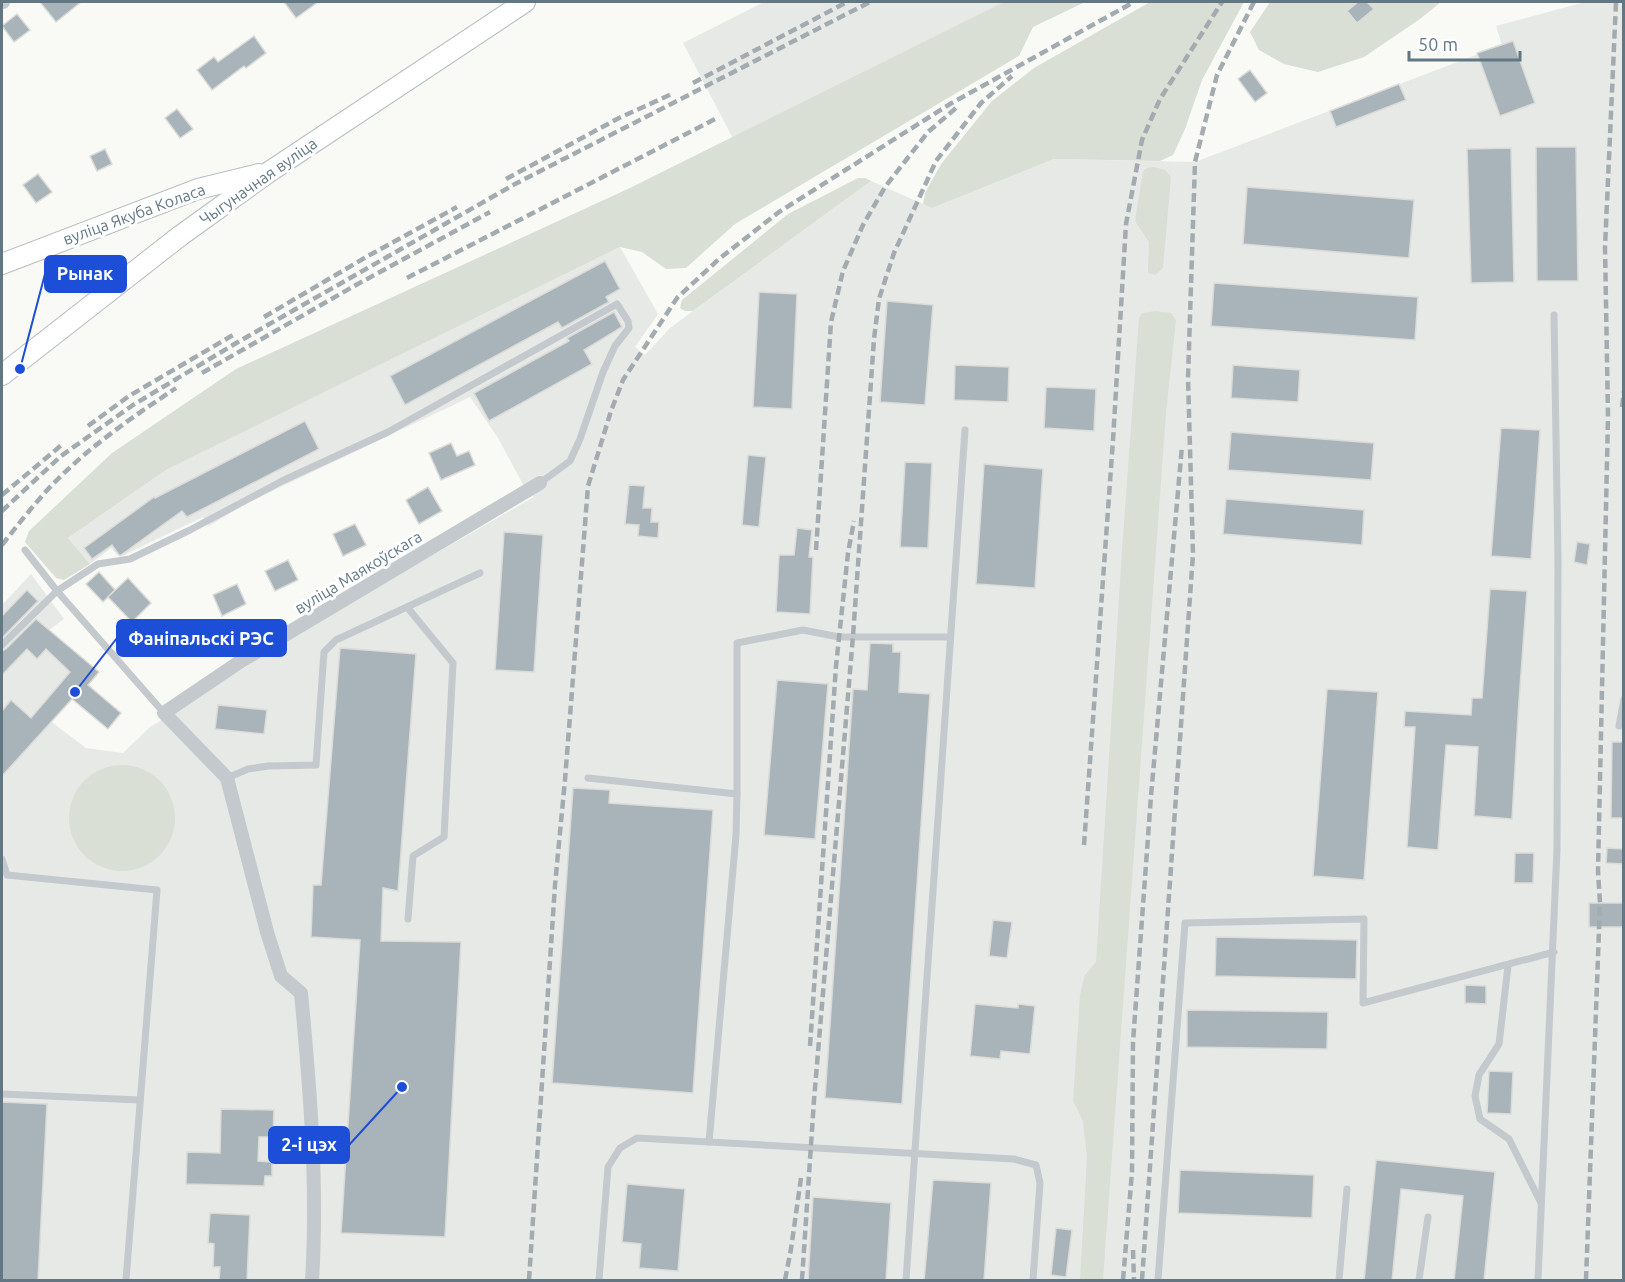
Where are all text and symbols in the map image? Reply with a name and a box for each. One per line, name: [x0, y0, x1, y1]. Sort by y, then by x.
scale bar: [1409, 24, 1520, 62]
text: 50 m: [1418, 34, 1458, 54]
street label: Чыгуначная вуліца: [196, 134, 320, 228]
street label: вуліца Якуба Коласа: [60, 180, 208, 248]
callout: Рынак: [45, 256, 126, 292]
text: Рынак: [57, 263, 114, 283]
street label: вуліца Маякоўскага: [291, 527, 425, 617]
callout: Фаніпальскі РЭС: [117, 620, 286, 656]
text: Фаніпальскі РЭС: [128, 628, 274, 648]
callout: 2-і цэх: [269, 1127, 349, 1163]
text: 2-і цэх: [281, 1134, 337, 1154]

